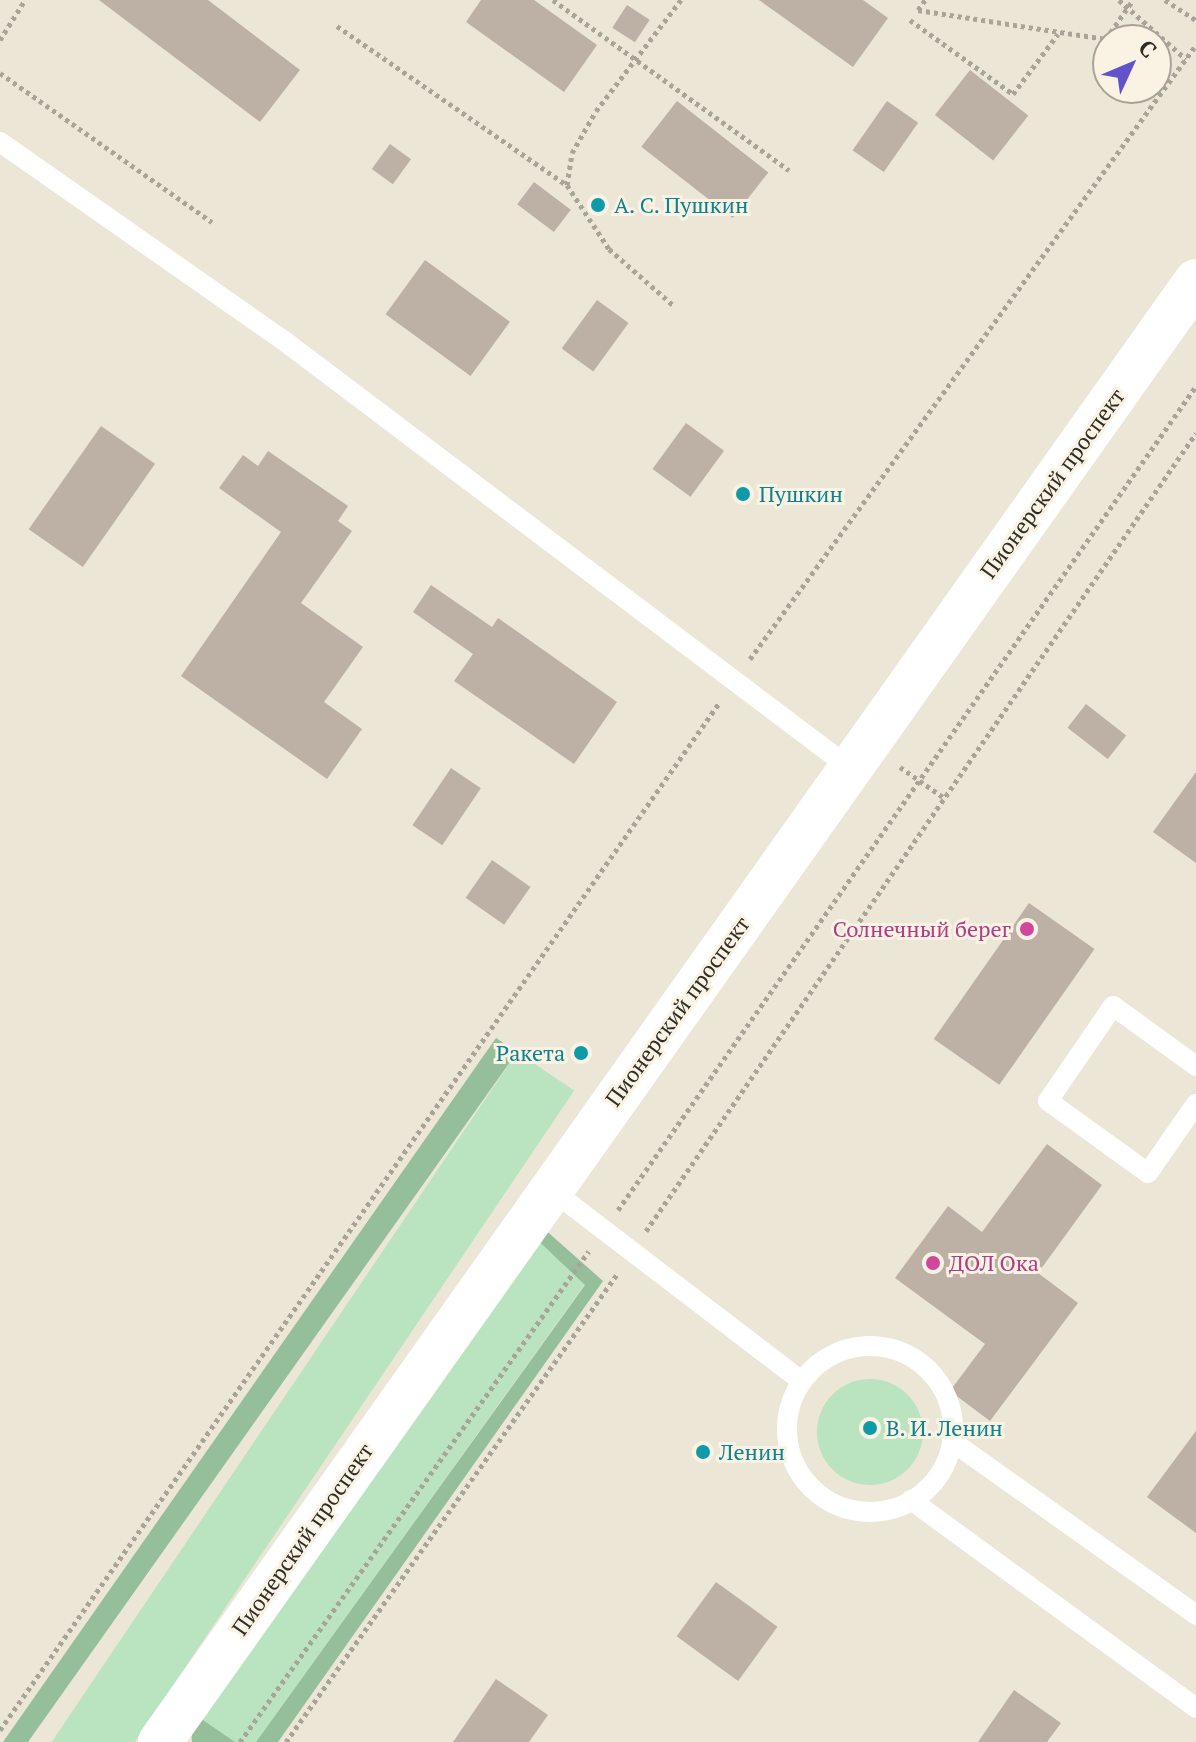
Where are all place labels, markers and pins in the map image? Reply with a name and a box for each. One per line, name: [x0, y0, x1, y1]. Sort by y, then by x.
place label: А. С. Пушкин: [614, 192, 750, 218]
marker: А. С. Пушкин: [589, 196, 607, 214]
place label: Пушкин: [759, 481, 843, 507]
marker: Пушкин: [734, 485, 752, 503]
place label: Солнечный берег: [833, 916, 1011, 942]
marker: Солнечный берег: [1018, 920, 1036, 938]
place label: Ракета: [496, 1040, 565, 1066]
marker: Ракета: [572, 1044, 590, 1062]
place label: ДОЛ Ока: [949, 1250, 1039, 1276]
marker: ДОЛ Ока: [924, 1254, 942, 1272]
place label: В. И. Ленин: [886, 1415, 1005, 1441]
marker: В. И. Ленин: [861, 1419, 879, 1437]
place label: Ленин: [719, 1439, 785, 1465]
marker: Ленин: [694, 1443, 712, 1461]

